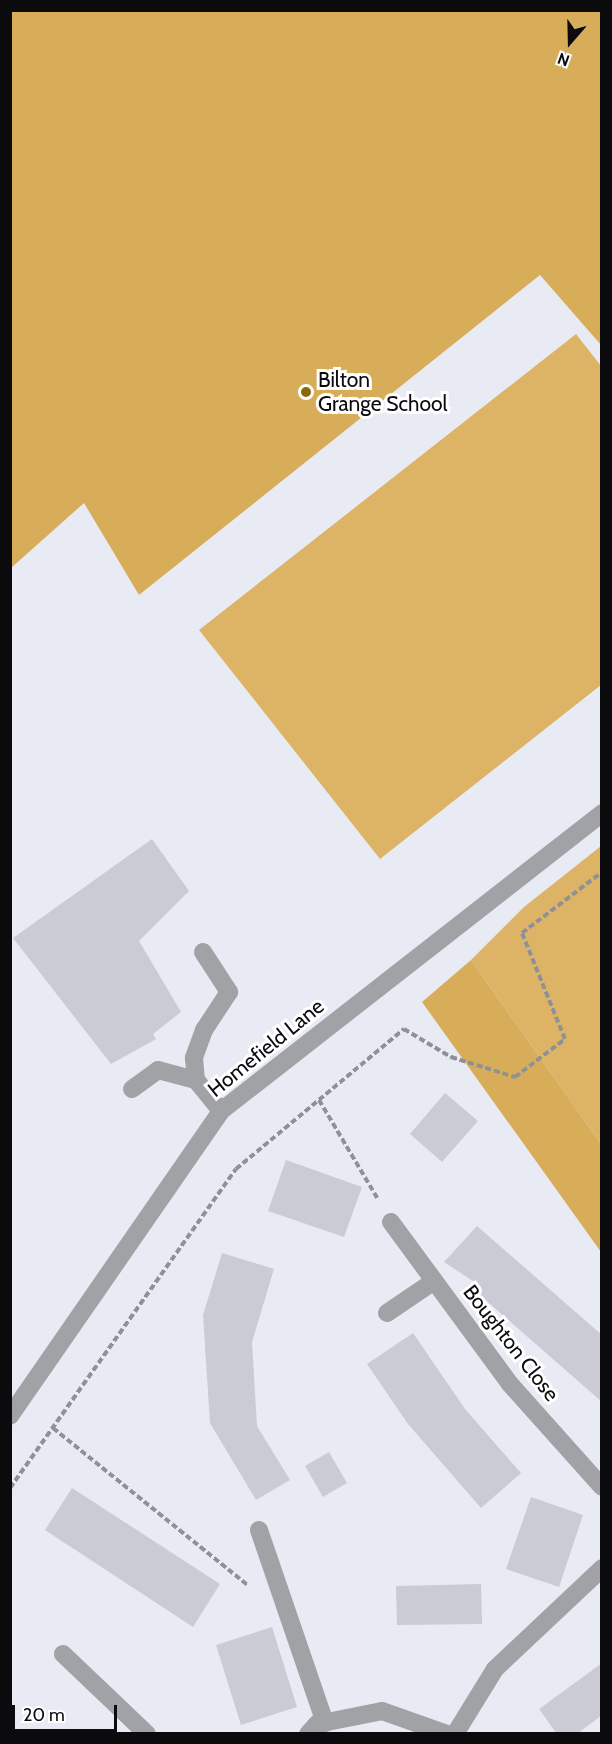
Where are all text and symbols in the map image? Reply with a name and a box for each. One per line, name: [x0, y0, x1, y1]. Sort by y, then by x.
north arrow: [540, 12, 600, 72]
text: N: [555, 49, 572, 70]
place label: Bilton Grange School: [318, 367, 447, 417]
marker: Bilton Grange School: [299, 385, 313, 399]
street label: Homefield Lane: [203, 994, 329, 1102]
street label: Boughton Close: [458, 1280, 564, 1406]
scale bar: [15, 1693, 120, 1731]
text: 20 m: [23, 1704, 65, 1726]

